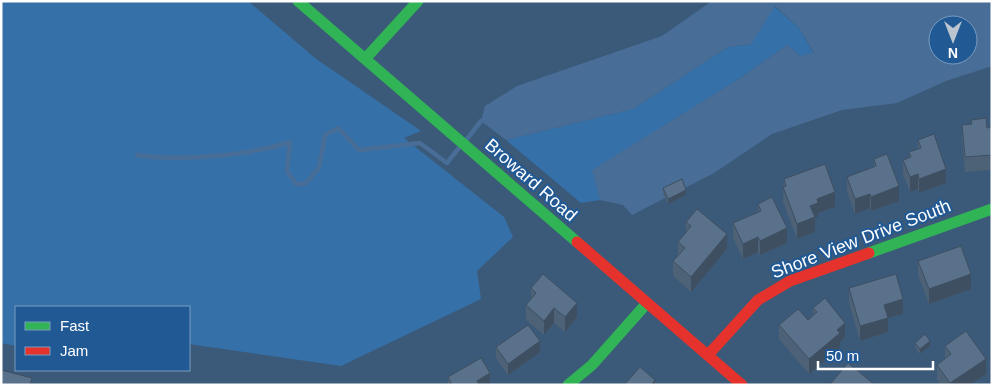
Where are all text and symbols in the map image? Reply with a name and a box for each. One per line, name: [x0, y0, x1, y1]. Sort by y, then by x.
north arrow: [928, 15, 978, 65]
text: N: [948, 45, 958, 61]
street label: Broward Road: [481, 135, 581, 225]
street label: Shore View Drive South: [768, 195, 954, 283]
legend: [15, 306, 190, 371]
text: Fast: [60, 317, 90, 334]
scale bar: [818, 338, 933, 370]
text: Jam: [60, 342, 88, 359]
text: 50 m: [826, 347, 859, 364]

